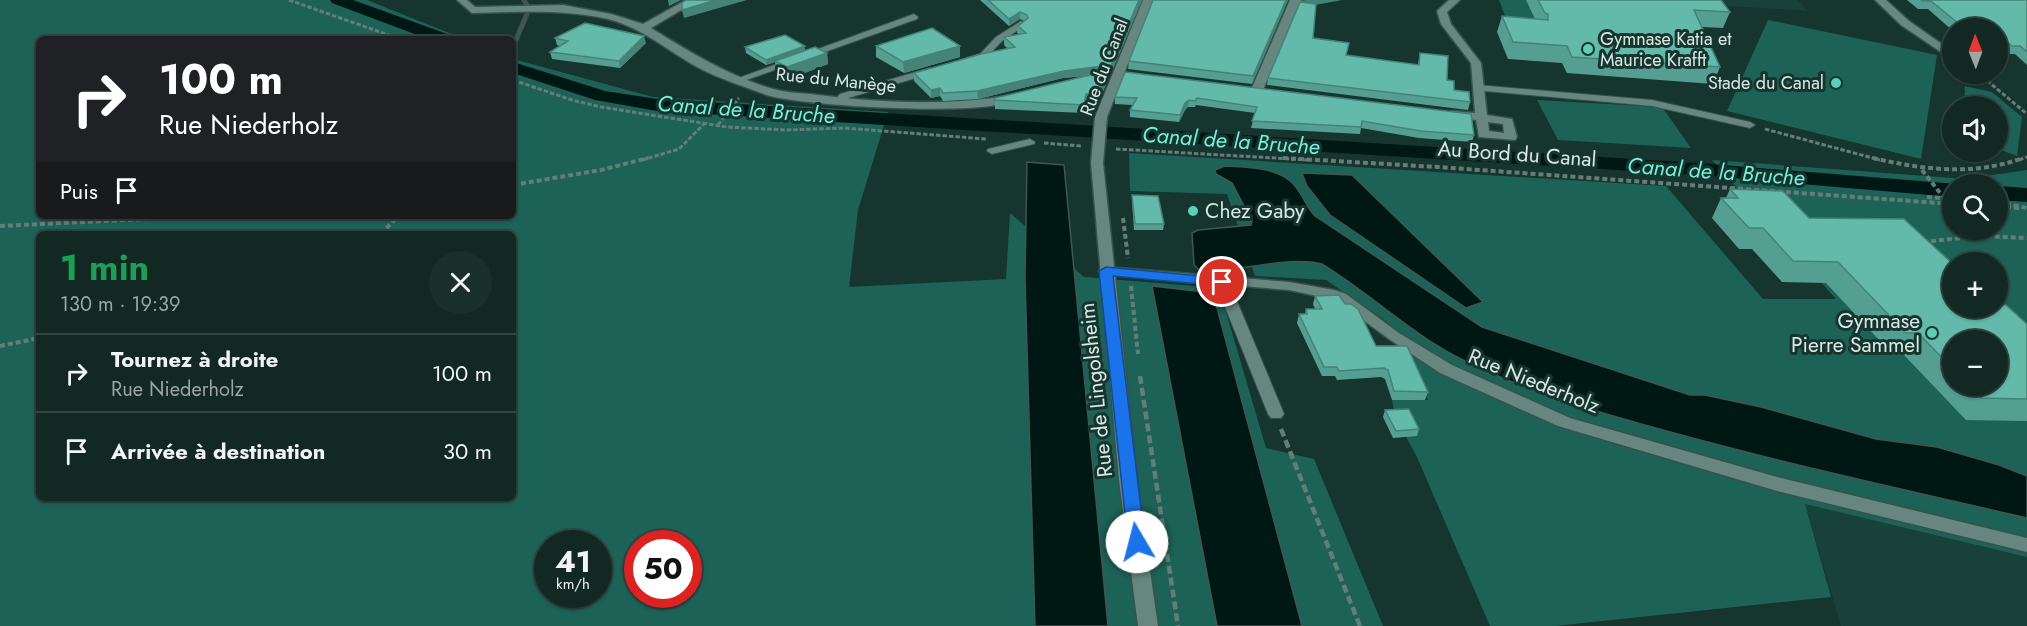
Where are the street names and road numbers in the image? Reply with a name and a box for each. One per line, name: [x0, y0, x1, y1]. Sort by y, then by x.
street label: Rue du Canal: [1073, 14, 1135, 120]
street label: Rue du Manège: [775, 61, 897, 99]
street label: Au Bord du Canal: [1437, 133, 1597, 175]
street label: Rue de Lingolsheim: [1072, 301, 1120, 479]
street label: Rue Niederholz: [1464, 341, 1605, 421]

